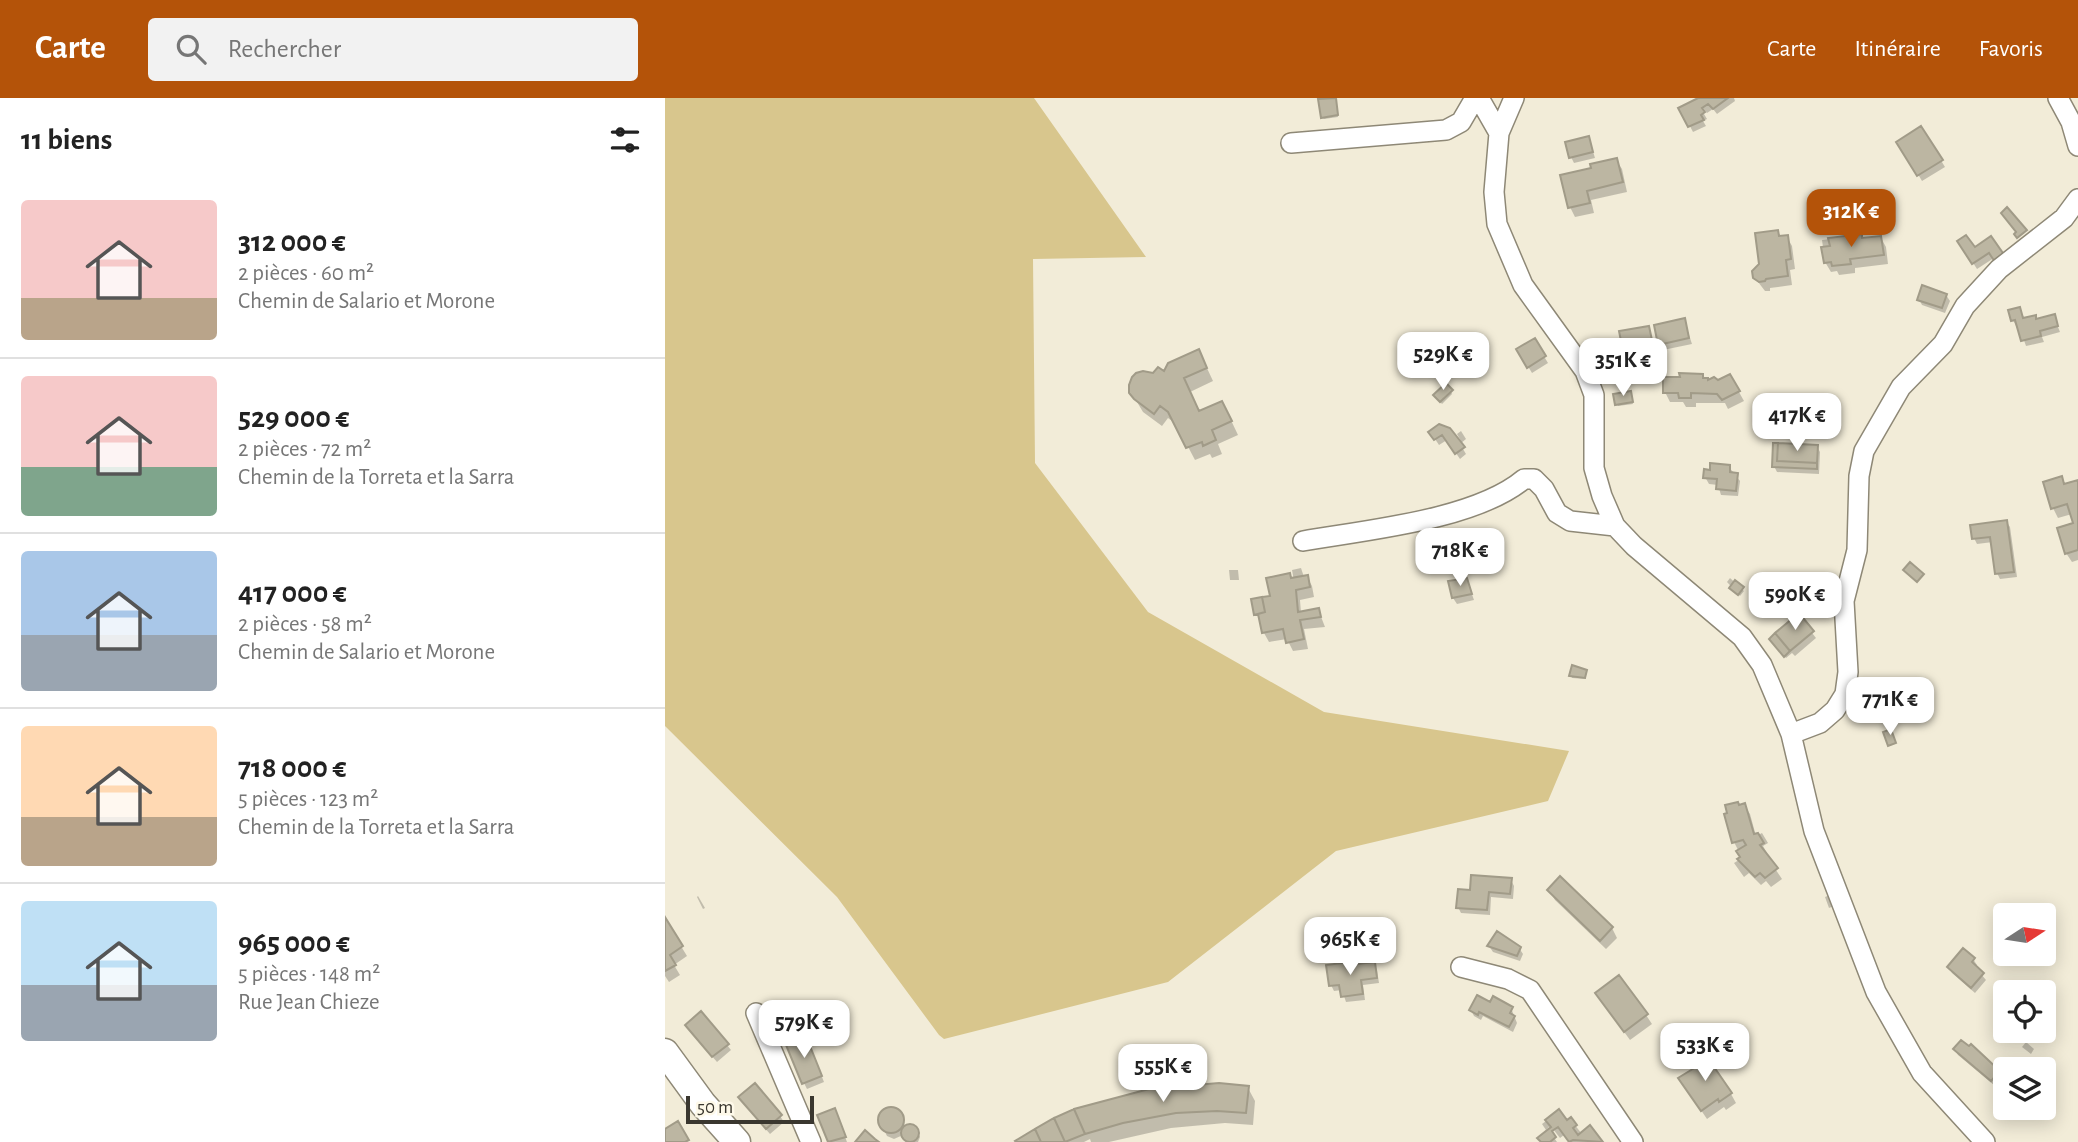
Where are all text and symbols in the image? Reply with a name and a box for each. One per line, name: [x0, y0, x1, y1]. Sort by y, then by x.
search box: [148, 18, 638, 81]
icon: search: [172, 30, 210, 68]
text: Carte: [35, 32, 106, 65]
text: Rechercher: [228, 36, 341, 62]
text: Carte: [1767, 37, 1816, 61]
text: Itinéraire: [1854, 37, 1941, 61]
text: Favoris: [1979, 37, 2043, 61]
icon: filters: [606, 121, 644, 159]
text: 11 biens: [21, 125, 112, 155]
pin: 312K €: [1794, 190, 1908, 249]
text: 312K €: [1823, 200, 1879, 223]
text: 312 000 €: [238, 227, 346, 257]
icon: home: [77, 228, 161, 312]
text: 2 pièces · 60 m²: [238, 262, 374, 285]
text: Chemin de Salario et Morone: [238, 290, 495, 313]
pin: 529K €: [1386, 332, 1500, 392]
pin: 351K €: [1566, 338, 1680, 398]
text: 529K €: [1413, 343, 1473, 366]
text: 351K €: [1595, 349, 1651, 372]
pin: 417K €: [1740, 394, 1854, 453]
text: 529 000 €: [238, 403, 350, 433]
icon: home: [77, 404, 161, 488]
text: 417K €: [1768, 404, 1826, 427]
text: 2 pièces · 72 m²: [238, 438, 371, 461]
text: Chemin de la Torreta et la Sarra: [238, 466, 514, 489]
pin: 718K €: [1403, 528, 1517, 588]
text: 718K €: [1431, 539, 1489, 562]
pin: 590K €: [1738, 573, 1852, 632]
text: 417 000 €: [238, 578, 347, 608]
icon: home: [77, 579, 161, 663]
text: 590K €: [1765, 583, 1825, 606]
text: 2 pièces · 58 m²: [238, 613, 372, 636]
text: Chemin de Salario et Morone: [238, 641, 495, 664]
pin: 771K €: [1833, 678, 1947, 737]
text: 771K €: [1862, 688, 1918, 711]
text: 718 000 €: [238, 753, 347, 783]
icon: home: [77, 754, 161, 838]
text: 5 pièces · 123 m²: [238, 788, 378, 811]
text: Chemin de la Torreta et la Sarra: [238, 816, 514, 839]
north arrow: [1993, 903, 2056, 966]
map controls: [1993, 903, 2056, 1120]
pin: 965K €: [1293, 918, 1407, 977]
text: 965 000 €: [238, 928, 350, 958]
text: 965K €: [1320, 928, 1380, 951]
icon: home: [77, 929, 161, 1013]
text: 5 pièces · 148 m²: [238, 963, 380, 986]
button: locate: [1993, 980, 2056, 1043]
text: Rue Jean Chieze: [238, 991, 380, 1014]
pin: 579K €: [747, 1000, 861, 1060]
text: 579K €: [775, 1011, 833, 1034]
pin: 533K €: [1648, 1024, 1762, 1083]
text: 533K €: [1676, 1034, 1734, 1057]
pin: 555K €: [1106, 1044, 1220, 1104]
text: 555K €: [1134, 1055, 1192, 1078]
button: layers: [1993, 1057, 2056, 1120]
scale bar: [686, 1093, 814, 1125]
text: 50 m: [697, 1098, 733, 1117]

